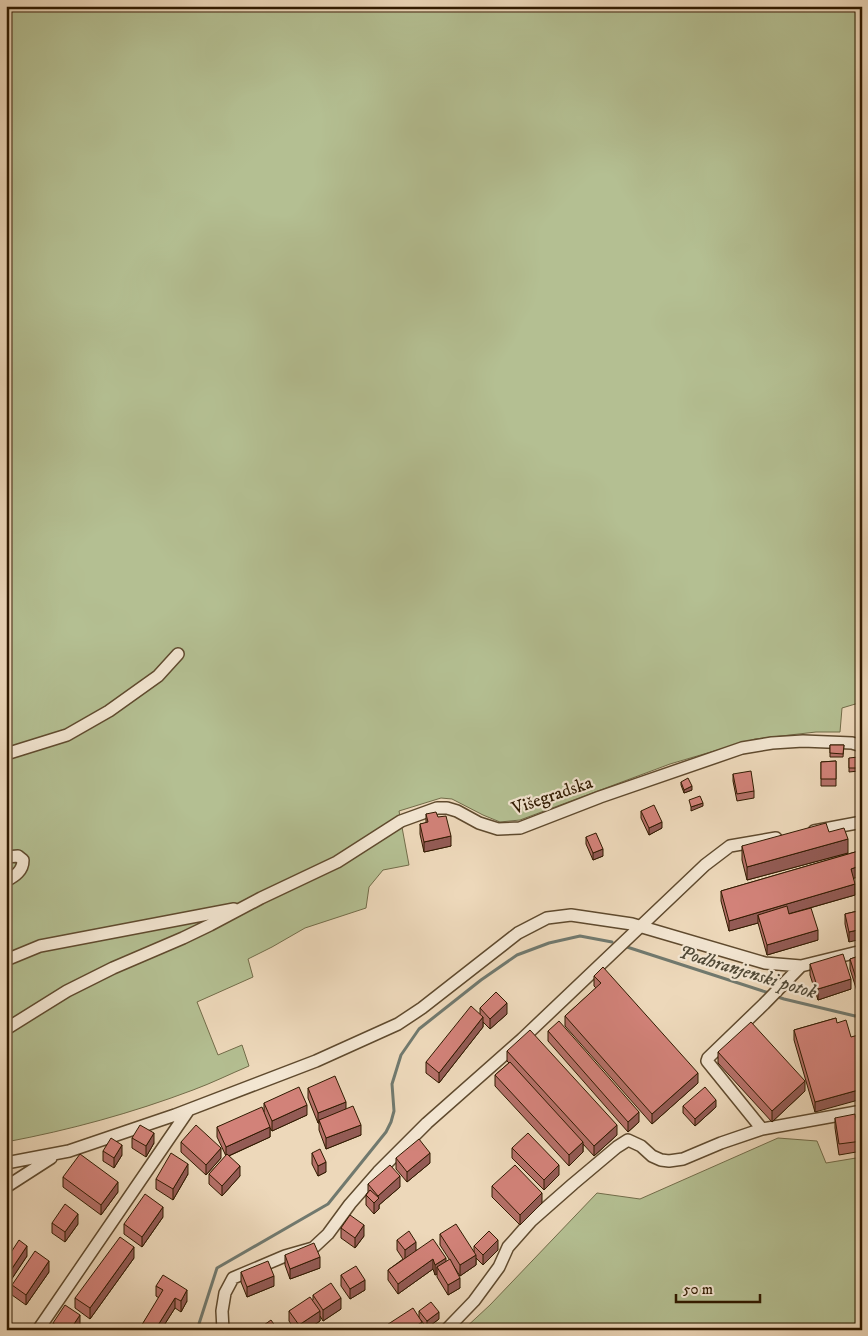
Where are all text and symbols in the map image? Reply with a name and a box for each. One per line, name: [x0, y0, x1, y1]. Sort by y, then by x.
street label: Višegradska: [508, 772, 596, 820]
water label: Podhranjenski potok: [676, 941, 819, 1005]
scale bar: [676, 1271, 759, 1303]
text: 50 m: [683, 1280, 713, 1299]

